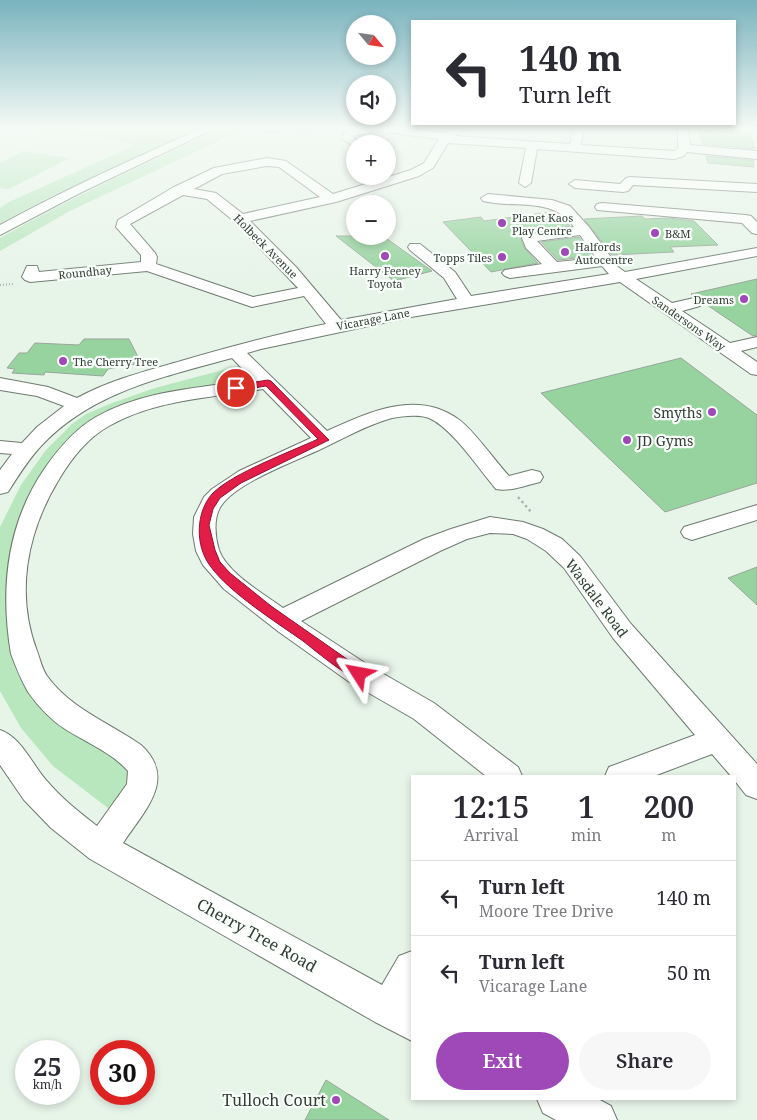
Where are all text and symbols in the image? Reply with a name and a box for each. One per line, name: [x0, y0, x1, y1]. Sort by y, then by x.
north arrow: [346, 15, 396, 65]
map controls: [346, 15, 396, 245]
text: 140 m: [519, 34, 622, 81]
icon: left: [436, 40, 501, 105]
button: sound: [346, 75, 396, 125]
text: Turn left: [519, 79, 611, 109]
button: +: [346, 135, 396, 185]
button: −: [346, 195, 396, 245]
place label: Planet Kaos Play Centre: [512, 210, 573, 238]
street label: Holbeck Avenue: [231, 211, 301, 281]
marker: Planet Kaos Play Centre: [496, 217, 508, 229]
place label: B&M: [665, 226, 691, 241]
marker: B&M: [649, 227, 661, 239]
place label: Halfords Autocentre: [575, 239, 633, 267]
marker: Halfords Autocentre: [559, 246, 571, 258]
marker: Harry Feeney Toyota: [379, 250, 391, 262]
place label: Topps Tiles: [434, 250, 492, 265]
marker: Topps Tiles: [496, 251, 508, 263]
street label: Roundhay: [58, 262, 113, 282]
place label: Harry Feeney Toyota: [349, 263, 421, 291]
street label: Sandersons Way: [649, 292, 729, 354]
place label: Dreams: [693, 292, 734, 307]
marker: Dreams: [738, 293, 750, 305]
street label: Vicarage Lane: [335, 305, 411, 333]
place label: The Cherry Tree: [73, 354, 158, 369]
marker: The Cherry Tree: [57, 355, 69, 367]
pin: [215, 367, 257, 409]
icon: arrive: [222, 374, 250, 402]
place label: Smyths: [653, 403, 702, 422]
marker: Smyths: [706, 406, 718, 418]
place label: JD Gyms: [636, 431, 693, 450]
marker: JD Gyms: [621, 434, 633, 446]
street label: Wasdale Road: [561, 555, 633, 641]
position arrow: [332, 647, 384, 699]
text: 12:15: [453, 786, 529, 827]
text: 1: [578, 786, 595, 827]
text: 200: [643, 786, 694, 827]
text: Arrival: [464, 824, 518, 846]
text: min: [571, 824, 602, 846]
text: m: [661, 824, 676, 846]
text: Turn left: [479, 874, 565, 900]
icon: left: [436, 884, 464, 912]
text: 140 m: [656, 885, 711, 911]
street label: Cherry Tree Road: [193, 893, 321, 977]
text: Moore Tree Drive: [479, 900, 613, 922]
text: Turn left: [479, 949, 565, 975]
icon: left: [436, 959, 464, 987]
text: 50 m: [667, 960, 711, 986]
text: Vicarage Lane: [479, 975, 587, 997]
button: Exit: [436, 1032, 569, 1090]
button: Share: [579, 1032, 711, 1090]
speed limit sign: 30: [90, 1040, 155, 1105]
text: 25: [33, 1049, 62, 1083]
text: km/h: [33, 1076, 62, 1093]
place label: Tulloch Court: [222, 1089, 326, 1111]
marker: Tulloch Court: [330, 1094, 342, 1106]

